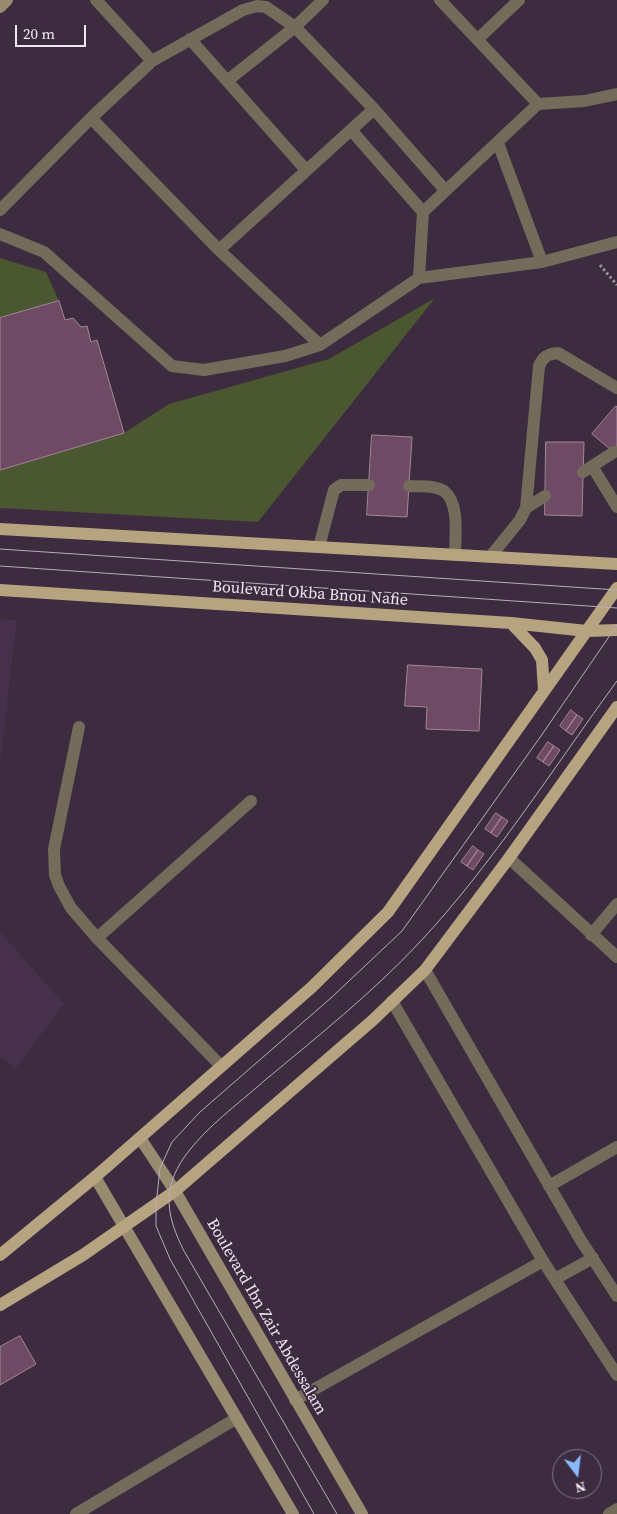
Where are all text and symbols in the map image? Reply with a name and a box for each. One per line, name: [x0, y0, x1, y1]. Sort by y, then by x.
scale bar: [18, 15, 89, 47]
text: 20 m: [23, 23, 55, 44]
street label: Boulevard Okba Bnou Nafie: [211, 578, 409, 610]
street label: Boulevard Ibn Zair Abdessalam: [202, 1216, 330, 1418]
north arrow: [552, 1449, 602, 1499]
text: N: [573, 1477, 588, 1499]

